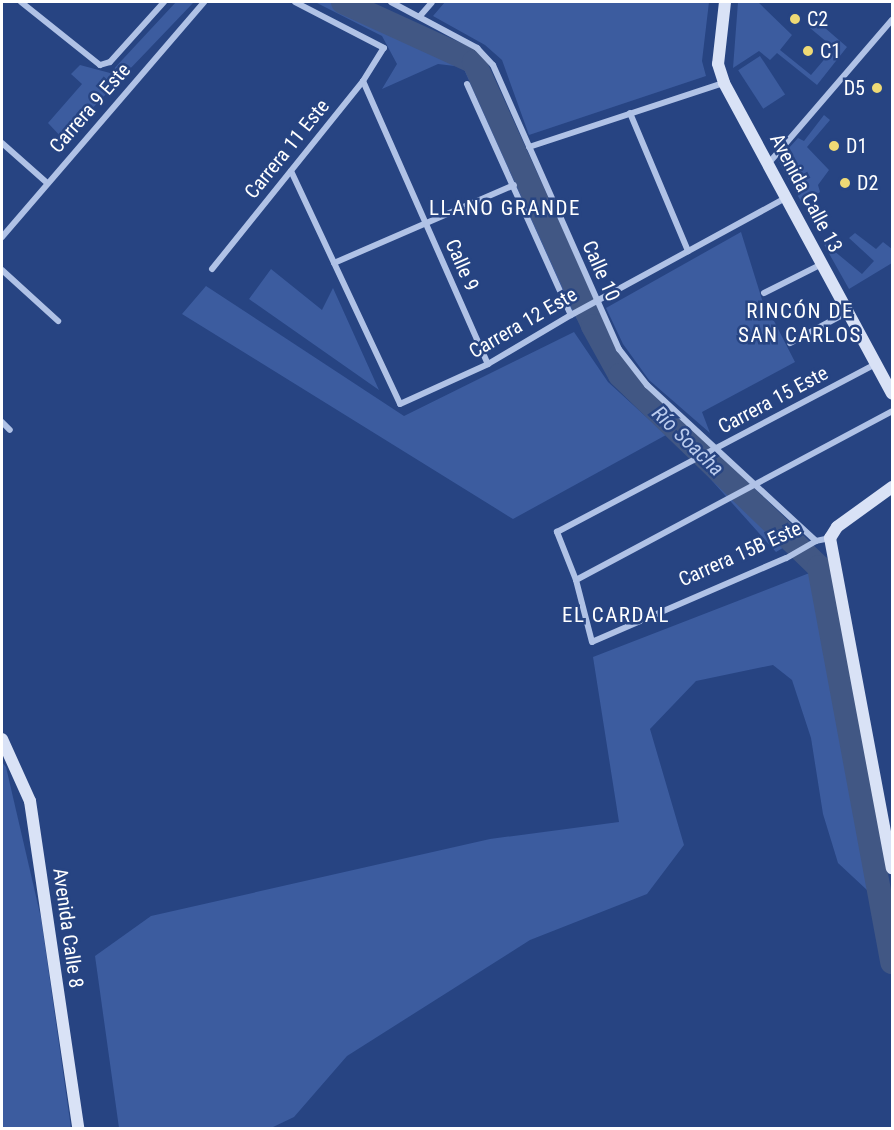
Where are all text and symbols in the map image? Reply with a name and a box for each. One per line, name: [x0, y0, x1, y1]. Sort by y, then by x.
place label: C2: [807, 7, 828, 31]
marker: C2: [788, 12, 802, 26]
place label: C1: [820, 39, 841, 63]
marker: C1: [801, 44, 815, 58]
street label: Carrera 9 Este: [45, 58, 135, 158]
place label: D5: [844, 76, 865, 100]
marker: D5: [870, 81, 884, 95]
street label: Carrera 11 Este: [240, 94, 334, 204]
street label: Avenida Calle 13: [765, 130, 847, 256]
place label: D1: [846, 134, 867, 158]
marker: D1: [827, 139, 841, 153]
place label: D2: [857, 171, 878, 195]
marker: D2: [838, 176, 852, 190]
district label: LLANO GRANDE: [429, 195, 581, 221]
street label: Calle 9: [440, 235, 484, 295]
street label: Calle 10: [577, 237, 625, 305]
street label: Carrera 12 Este: [465, 282, 581, 364]
district label: RINCÓN DE SAN CARLOS: [738, 298, 862, 348]
street label: Carrera 15 Este: [714, 361, 832, 439]
water label: Río Soacha: [647, 401, 729, 481]
street label: Carrera 15B Este: [675, 516, 805, 592]
district label: EL CARDAL: [562, 602, 670, 628]
street label: Avenida Calle 8: [48, 866, 88, 990]

